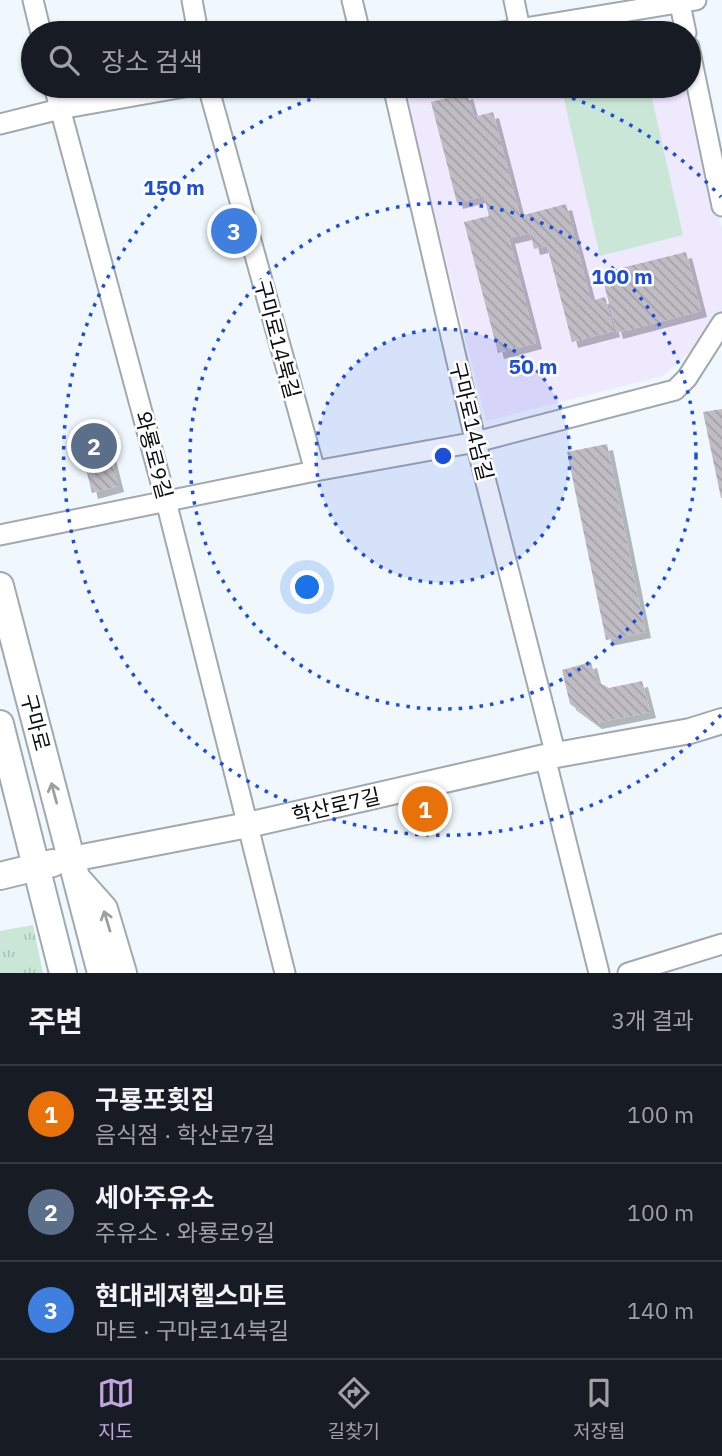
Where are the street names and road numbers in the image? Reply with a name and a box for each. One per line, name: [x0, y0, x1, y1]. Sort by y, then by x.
street label: 구마로14북길: [249, 277, 307, 401]
street label: 구마로14남길: [444, 359, 500, 483]
street label: 와룡로9길: [129, 408, 179, 502]
street label: 구마로: [15, 690, 57, 754]
street label: 학산로7길: [289, 781, 383, 829]

